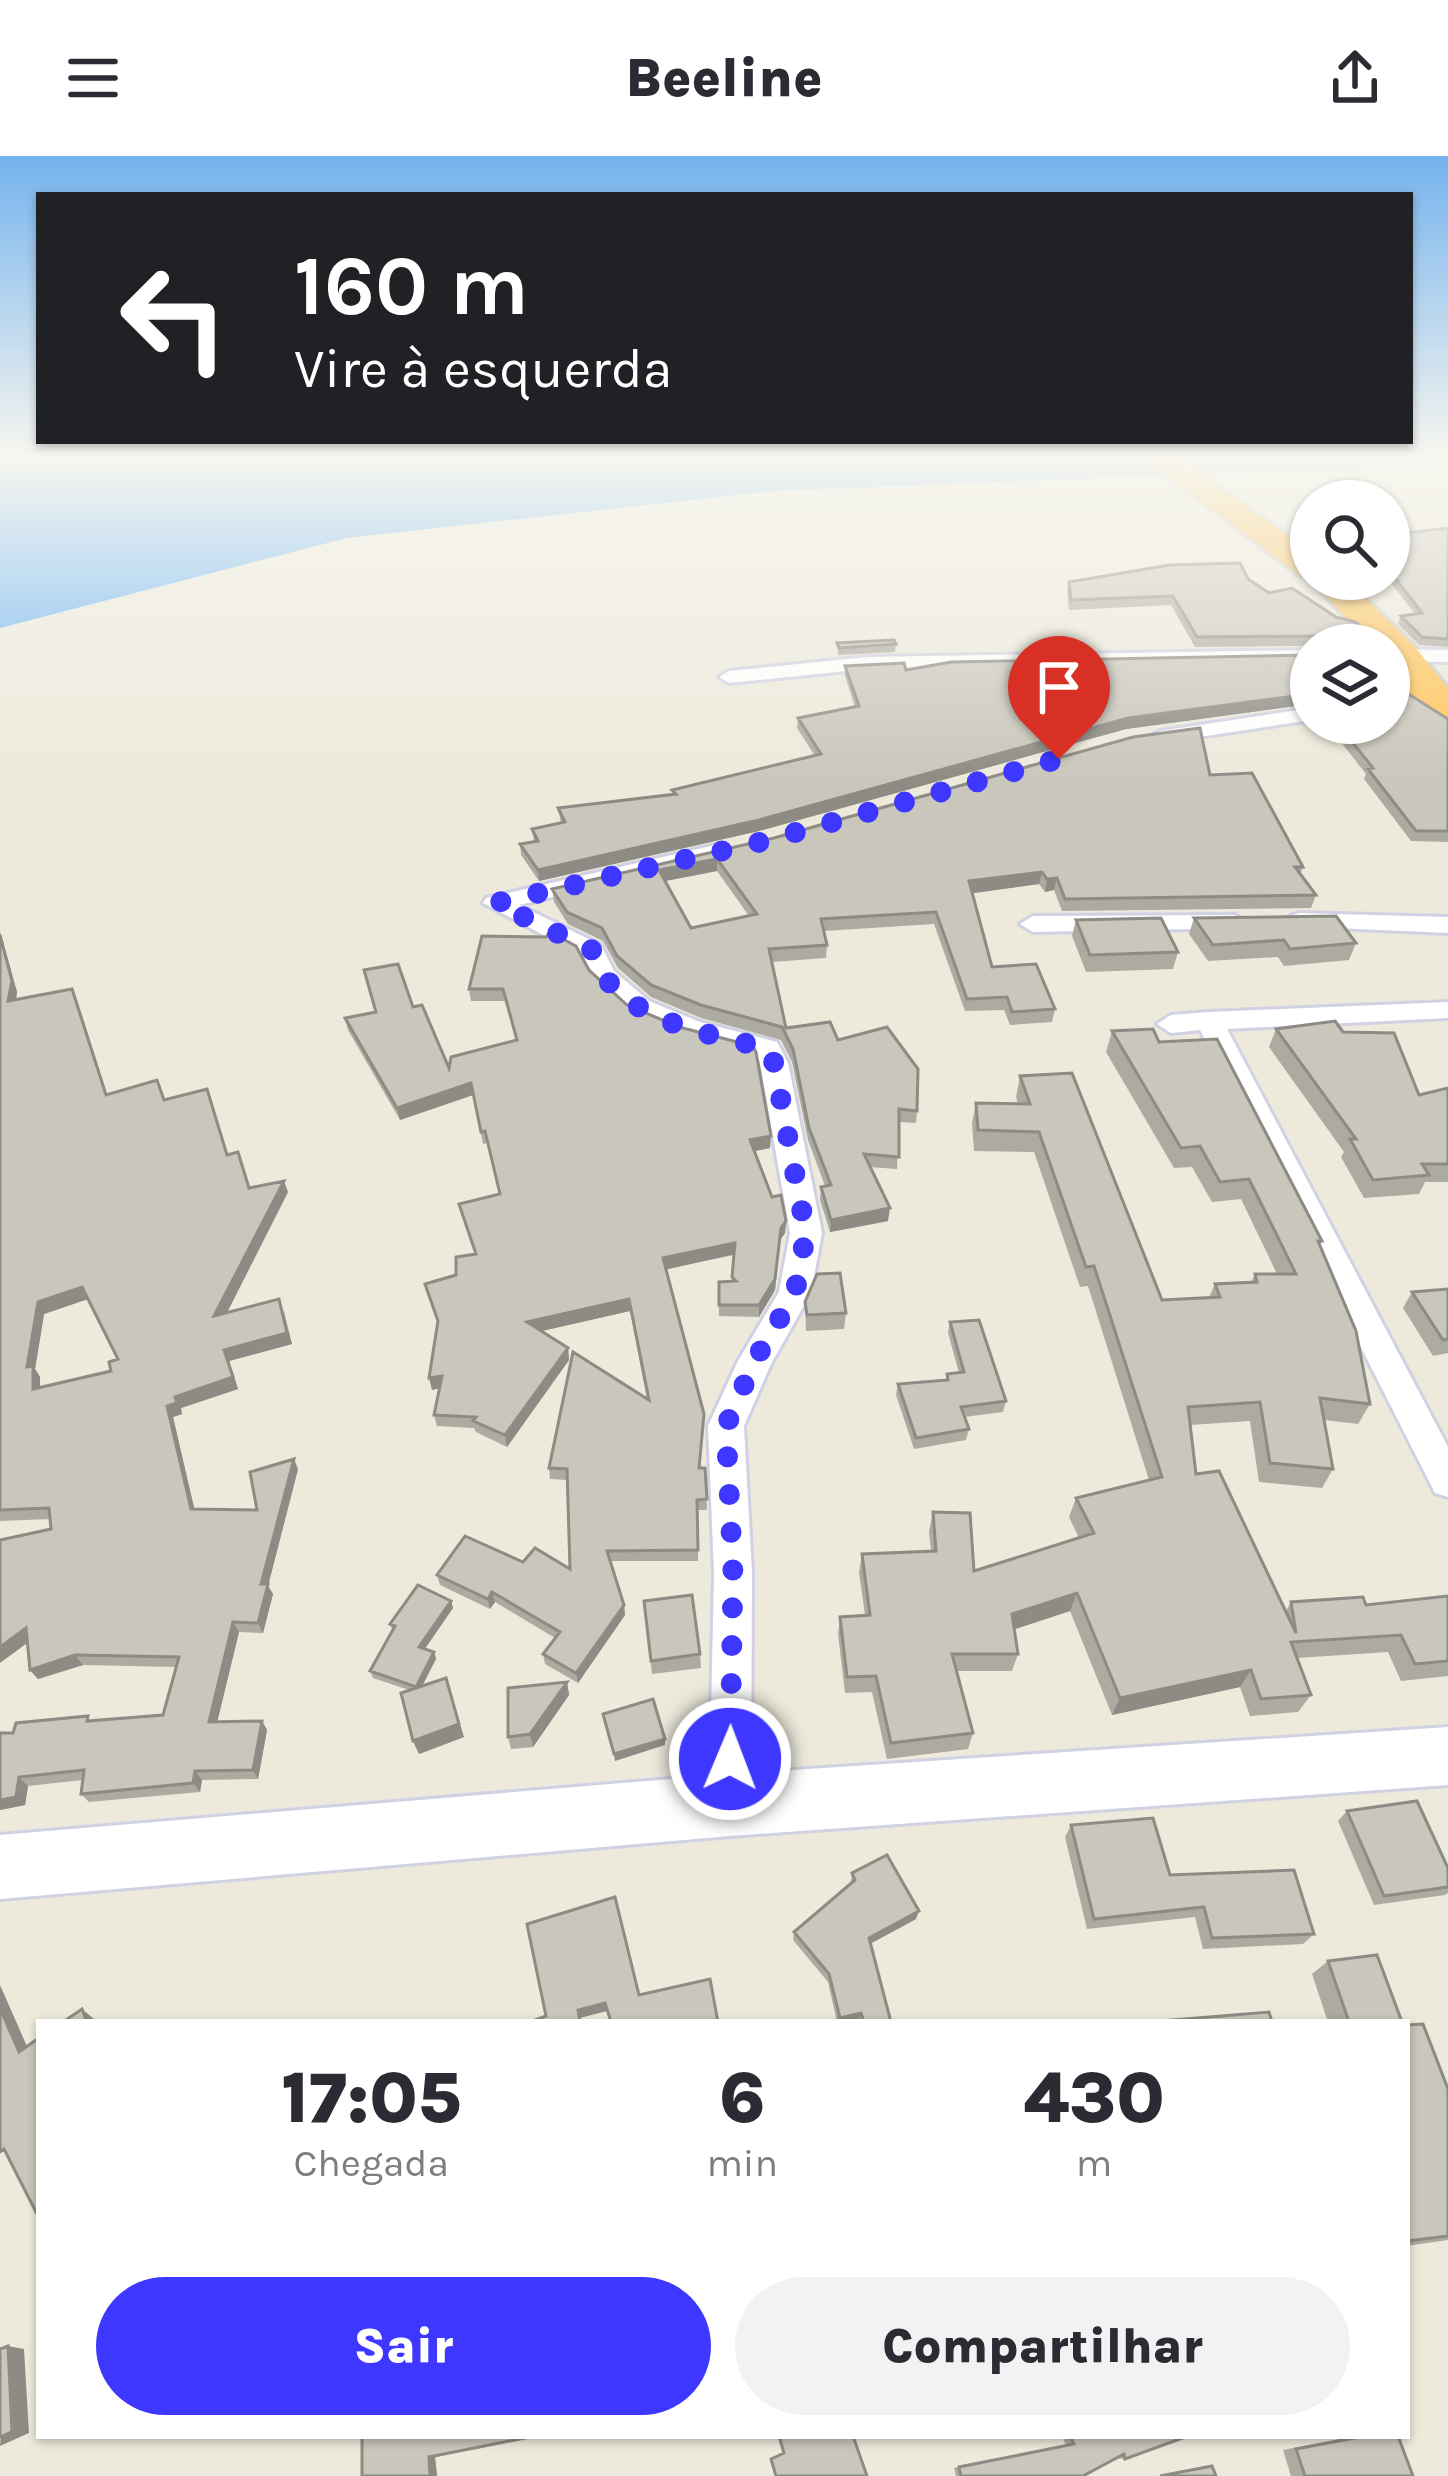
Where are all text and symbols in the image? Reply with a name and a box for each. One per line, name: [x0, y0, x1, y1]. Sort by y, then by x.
icon: menu: [60, 45, 126, 111]
icon: share: [1322, 45, 1388, 111]
text: Beeline: [625, 46, 823, 110]
text: 160 m: [294, 237, 529, 335]
icon: left: [96, 240, 252, 396]
text: Vire à esquerda: [294, 337, 672, 401]
map controls: [1290, 480, 1410, 744]
button: search: [1290, 480, 1410, 600]
button: layers: [1290, 624, 1410, 744]
pin: [1008, 636, 1110, 759]
icon: arrive: [1026, 654, 1092, 720]
position arrow: [667, 1696, 793, 1822]
text: 17:05: [281, 2056, 461, 2140]
text: 6: [719, 2056, 765, 2140]
text: 430: [1023, 2056, 1165, 2140]
text: Chegada: [293, 2140, 449, 2186]
text: min: [706, 2140, 778, 2186]
text: m: [1076, 2140, 1112, 2186]
button: Sair: [96, 2277, 711, 2415]
button: Compartilhar: [735, 2277, 1350, 2415]

